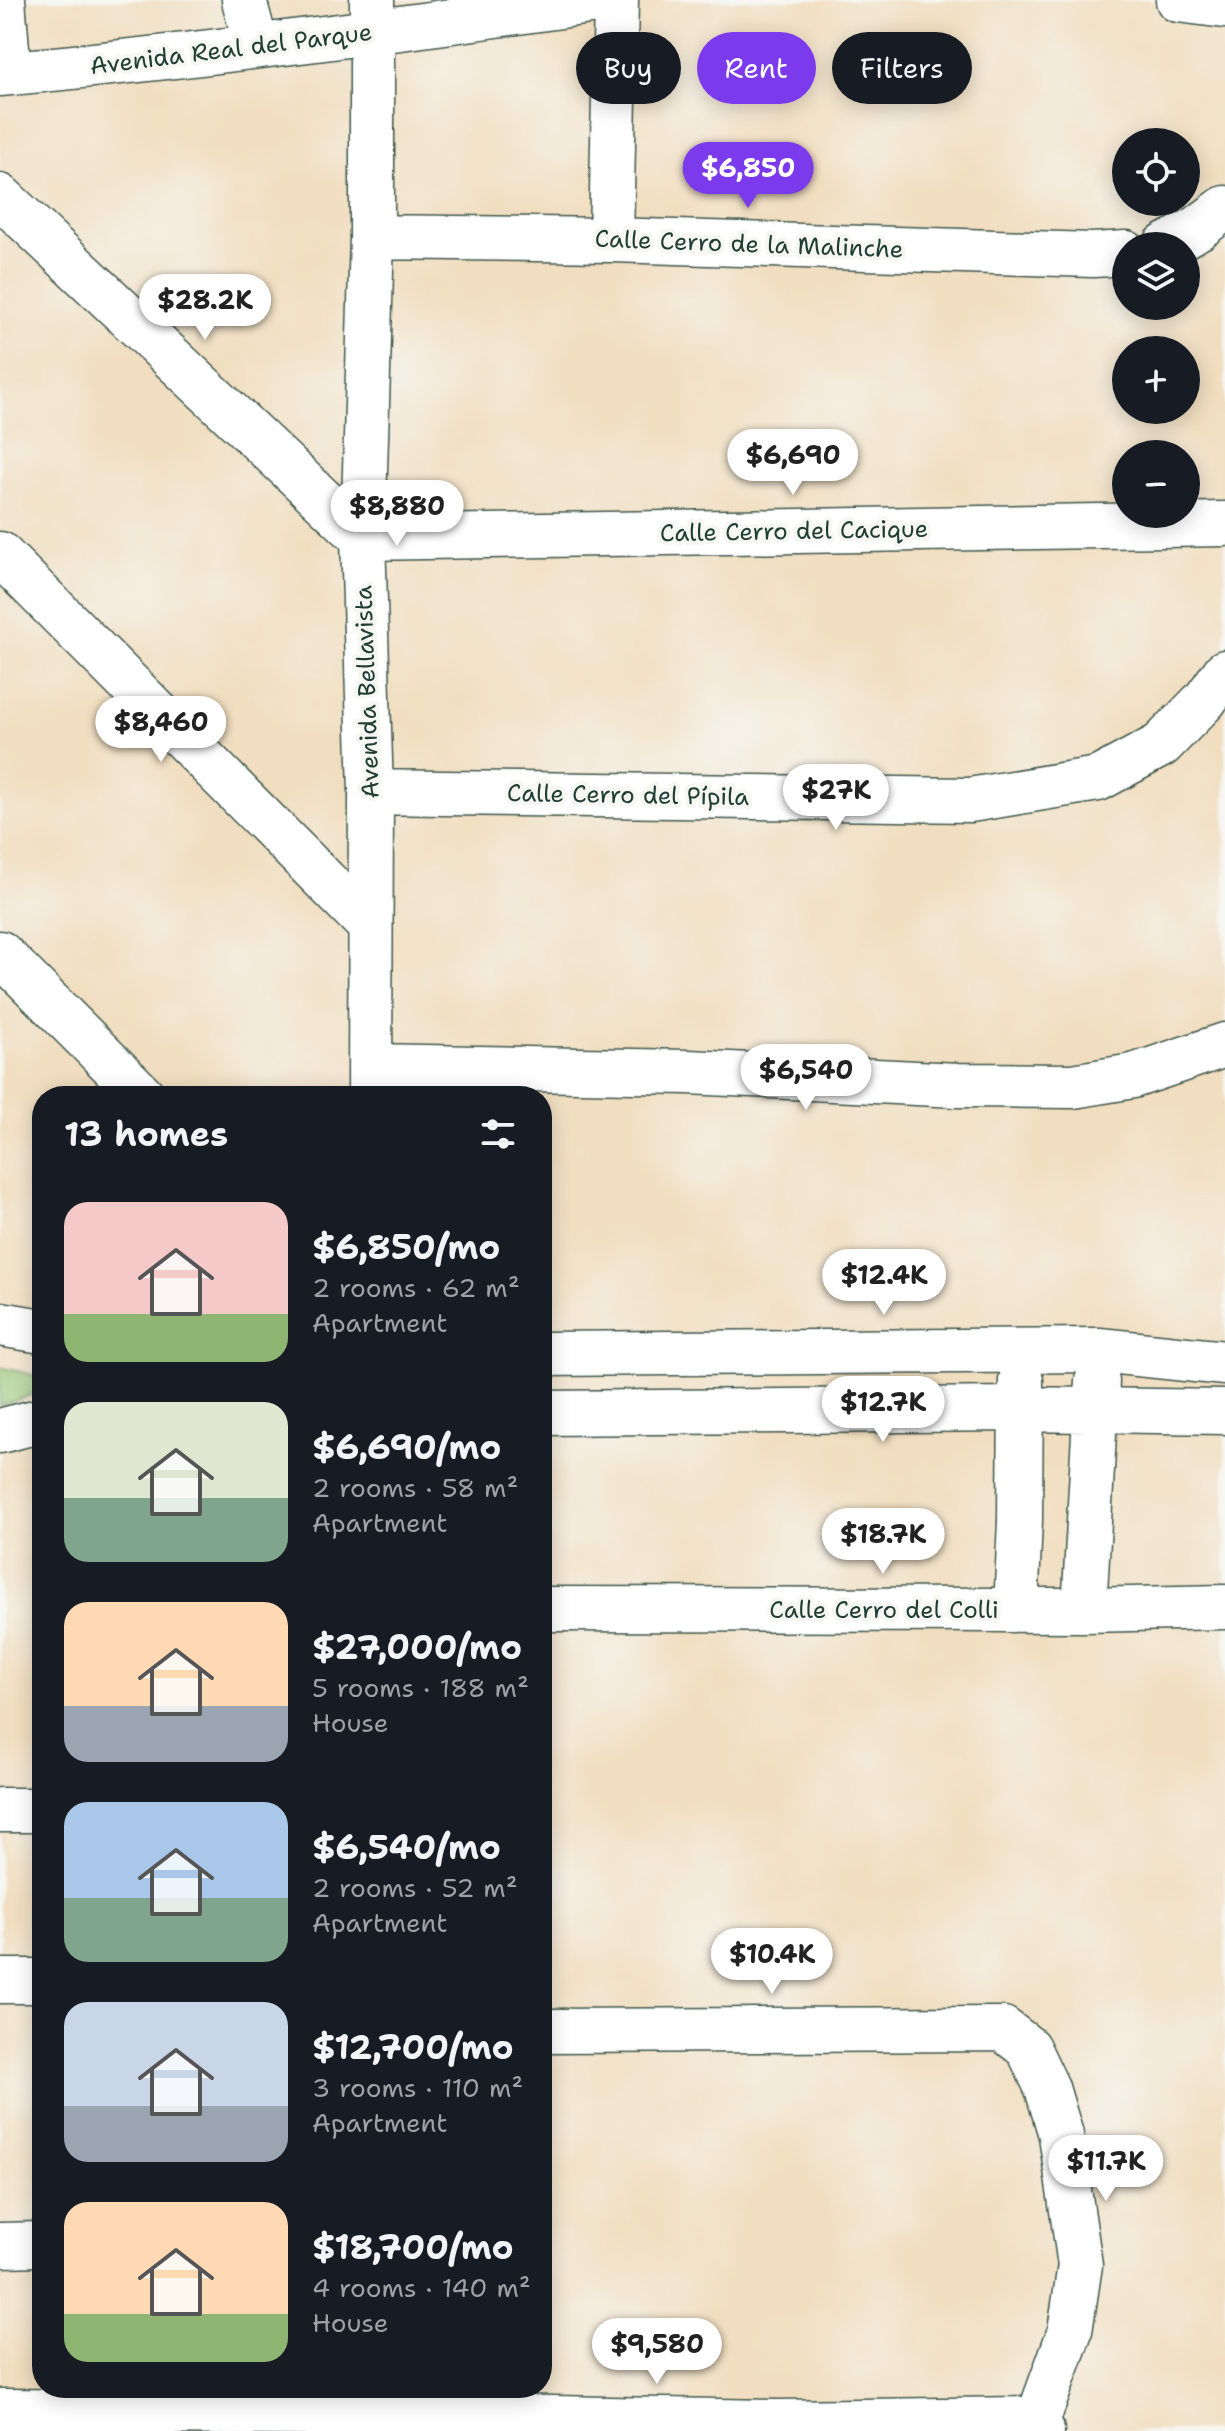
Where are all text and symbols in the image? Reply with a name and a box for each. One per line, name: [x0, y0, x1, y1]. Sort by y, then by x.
street label: Avenida Real del Parque: [88, 16, 374, 82]
chip: Buy: [576, 32, 681, 104]
chip: Rent: [697, 32, 816, 104]
chip: Filters: [832, 32, 972, 104]
map controls: [1112, 128, 1200, 528]
button: locate: [1112, 128, 1200, 216]
pin: $6,850: [683, 142, 813, 210]
text: $6,850: [701, 150, 795, 185]
street label: Calle Cerro de la Malinche: [594, 223, 904, 265]
button: layers: [1112, 232, 1200, 320]
pin: $28.2K: [140, 274, 270, 342]
text: $28.2K: [157, 282, 253, 317]
button: +: [1112, 336, 1200, 424]
pin: $6,690: [728, 429, 858, 497]
text: $6,690: [745, 437, 841, 472]
button: −: [1112, 440, 1200, 528]
pin: $8,880: [332, 480, 462, 548]
text: $8,880: [349, 488, 445, 523]
street label: Calle Cerro del Cacique: [660, 513, 928, 549]
street label: Avenida Bellavista: [347, 585, 387, 799]
pin: $8,460: [96, 696, 226, 764]
text: $8,460: [113, 704, 209, 739]
pin: $27K: [789, 764, 883, 832]
text: $27K: [801, 772, 871, 807]
street label: Calle Cerro del Pípila: [507, 777, 749, 813]
pin: $6,540: [741, 1044, 871, 1112]
text: $6,540: [758, 1052, 854, 1087]
text: 13 homes: [64, 1111, 228, 1157]
icon: filters: [476, 1112, 520, 1156]
text: $6,850/mo: [312, 1224, 500, 1270]
icon: home: [128, 1234, 224, 1330]
pin: $12.4K: [819, 1249, 949, 1317]
text: $12.4K: [840, 1257, 928, 1292]
text: 2 rooms · 62 m²: [312, 1270, 520, 1305]
text: Apartment: [312, 1305, 448, 1340]
pin: $12.7K: [818, 1376, 948, 1444]
text: $12.7K: [840, 1384, 926, 1419]
text: $6,690/mo: [312, 1424, 501, 1470]
icon: home: [128, 1434, 224, 1530]
text: 2 rooms · 58 m²: [312, 1470, 518, 1505]
text: Apartment: [312, 1505, 448, 1540]
pin: $18.7K: [818, 1508, 948, 1576]
text: $18.7K: [840, 1516, 926, 1551]
street label: Calle Cerro del Colli: [769, 1594, 999, 1626]
text: $27,000/mo: [312, 1624, 522, 1670]
icon: home: [128, 1634, 224, 1730]
text: 5 rooms · 188 m²: [312, 1670, 529, 1705]
text: House: [312, 1705, 388, 1740]
text: $6,540/mo: [312, 1824, 501, 1870]
icon: home: [128, 1834, 224, 1930]
text: 2 rooms · 52 m²: [312, 1870, 518, 1905]
text: Apartment: [312, 1905, 448, 1940]
pin: $10.4K: [707, 1928, 837, 1996]
text: $10.4K: [729, 1936, 815, 1971]
text: $12,700/mo: [312, 2024, 514, 2070]
icon: home: [128, 2034, 224, 2130]
text: 3 rooms · 110 m²: [312, 2070, 523, 2105]
text: Apartment: [312, 2105, 448, 2140]
pin: $11.7K: [1041, 2135, 1171, 2203]
text: $11.7K: [1066, 2143, 1146, 2178]
text: $18,700/mo: [312, 2224, 514, 2270]
icon: home: [128, 2234, 224, 2330]
text: 4 rooms · 140 m²: [312, 2270, 531, 2305]
text: House: [312, 2305, 388, 2340]
pin: $9,580: [592, 2318, 722, 2386]
text: $9,580: [610, 2326, 704, 2361]

